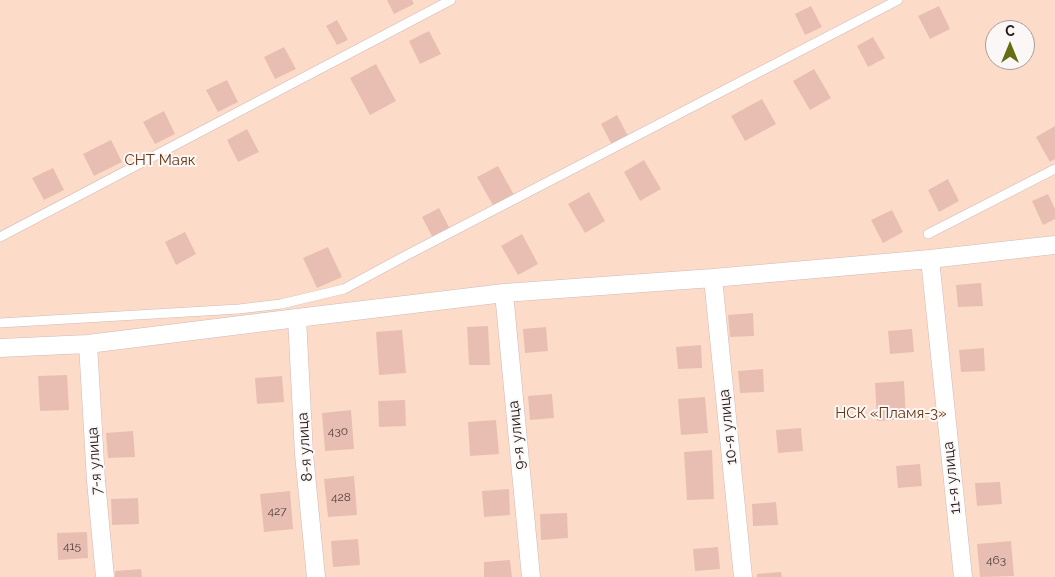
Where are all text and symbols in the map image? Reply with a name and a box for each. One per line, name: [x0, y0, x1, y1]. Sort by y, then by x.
north arrow: [985, 20, 1035, 70]
text: С: [1005, 23, 1015, 39]
park label: СНТ Маяк: [124, 151, 196, 169]
street label: 10-я улица: [715, 388, 741, 466]
street label: 9-я улица: [504, 400, 530, 470]
park label: НСК «Пламя-3»: [835, 404, 947, 422]
street label: 8-я улица: [294, 412, 316, 482]
house number: 430: [328, 424, 348, 438]
street label: 7-я улица: [84, 426, 106, 496]
street label: 11-я улица: [939, 441, 965, 515]
house number: 428: [331, 490, 351, 504]
house number: 427: [267, 504, 287, 518]
house number: 415: [63, 539, 81, 553]
house number: 463: [986, 553, 1006, 567]

